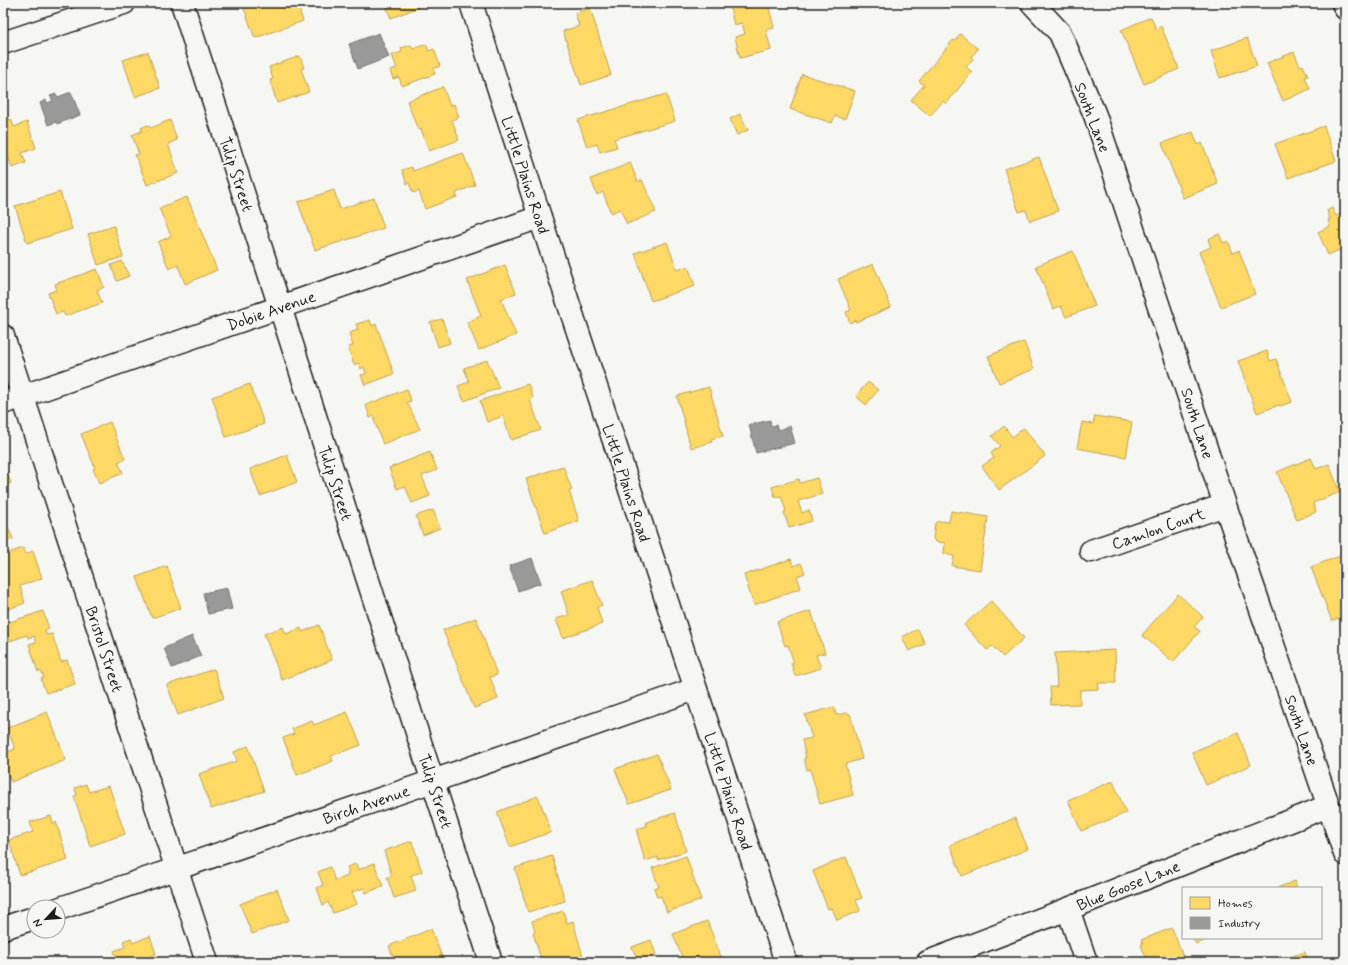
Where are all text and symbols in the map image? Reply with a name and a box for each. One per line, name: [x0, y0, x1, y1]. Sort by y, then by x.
street label: South Lane: [1069, 80, 1115, 156]
street label: Little Plains Road: [496, 114, 553, 237]
street label: Tulip Street: [214, 134, 258, 214]
street label: Dobie Avenue: [224, 286, 319, 336]
street label: South Lane: [1175, 385, 1218, 462]
street label: Little Plains Road: [597, 422, 654, 545]
street label: Tulip Street: [313, 443, 357, 523]
street label: Camlon Court: [1109, 503, 1208, 555]
street label: Bristol Street: [80, 604, 127, 695]
street label: South Lane: [1279, 692, 1322, 769]
street label: Little Plains Road: [699, 730, 756, 853]
street label: Tulip Street: [413, 751, 457, 831]
street label: Birch Avenue: [320, 781, 413, 830]
street label: Blue Goose Lane: [1074, 856, 1183, 917]
legend: [1182, 887, 1322, 939]
text: Homes: [1218, 896, 1253, 912]
north arrow: [26, 899, 66, 939]
text: Industry: [1218, 916, 1260, 932]
text: N: [30, 917, 46, 929]

